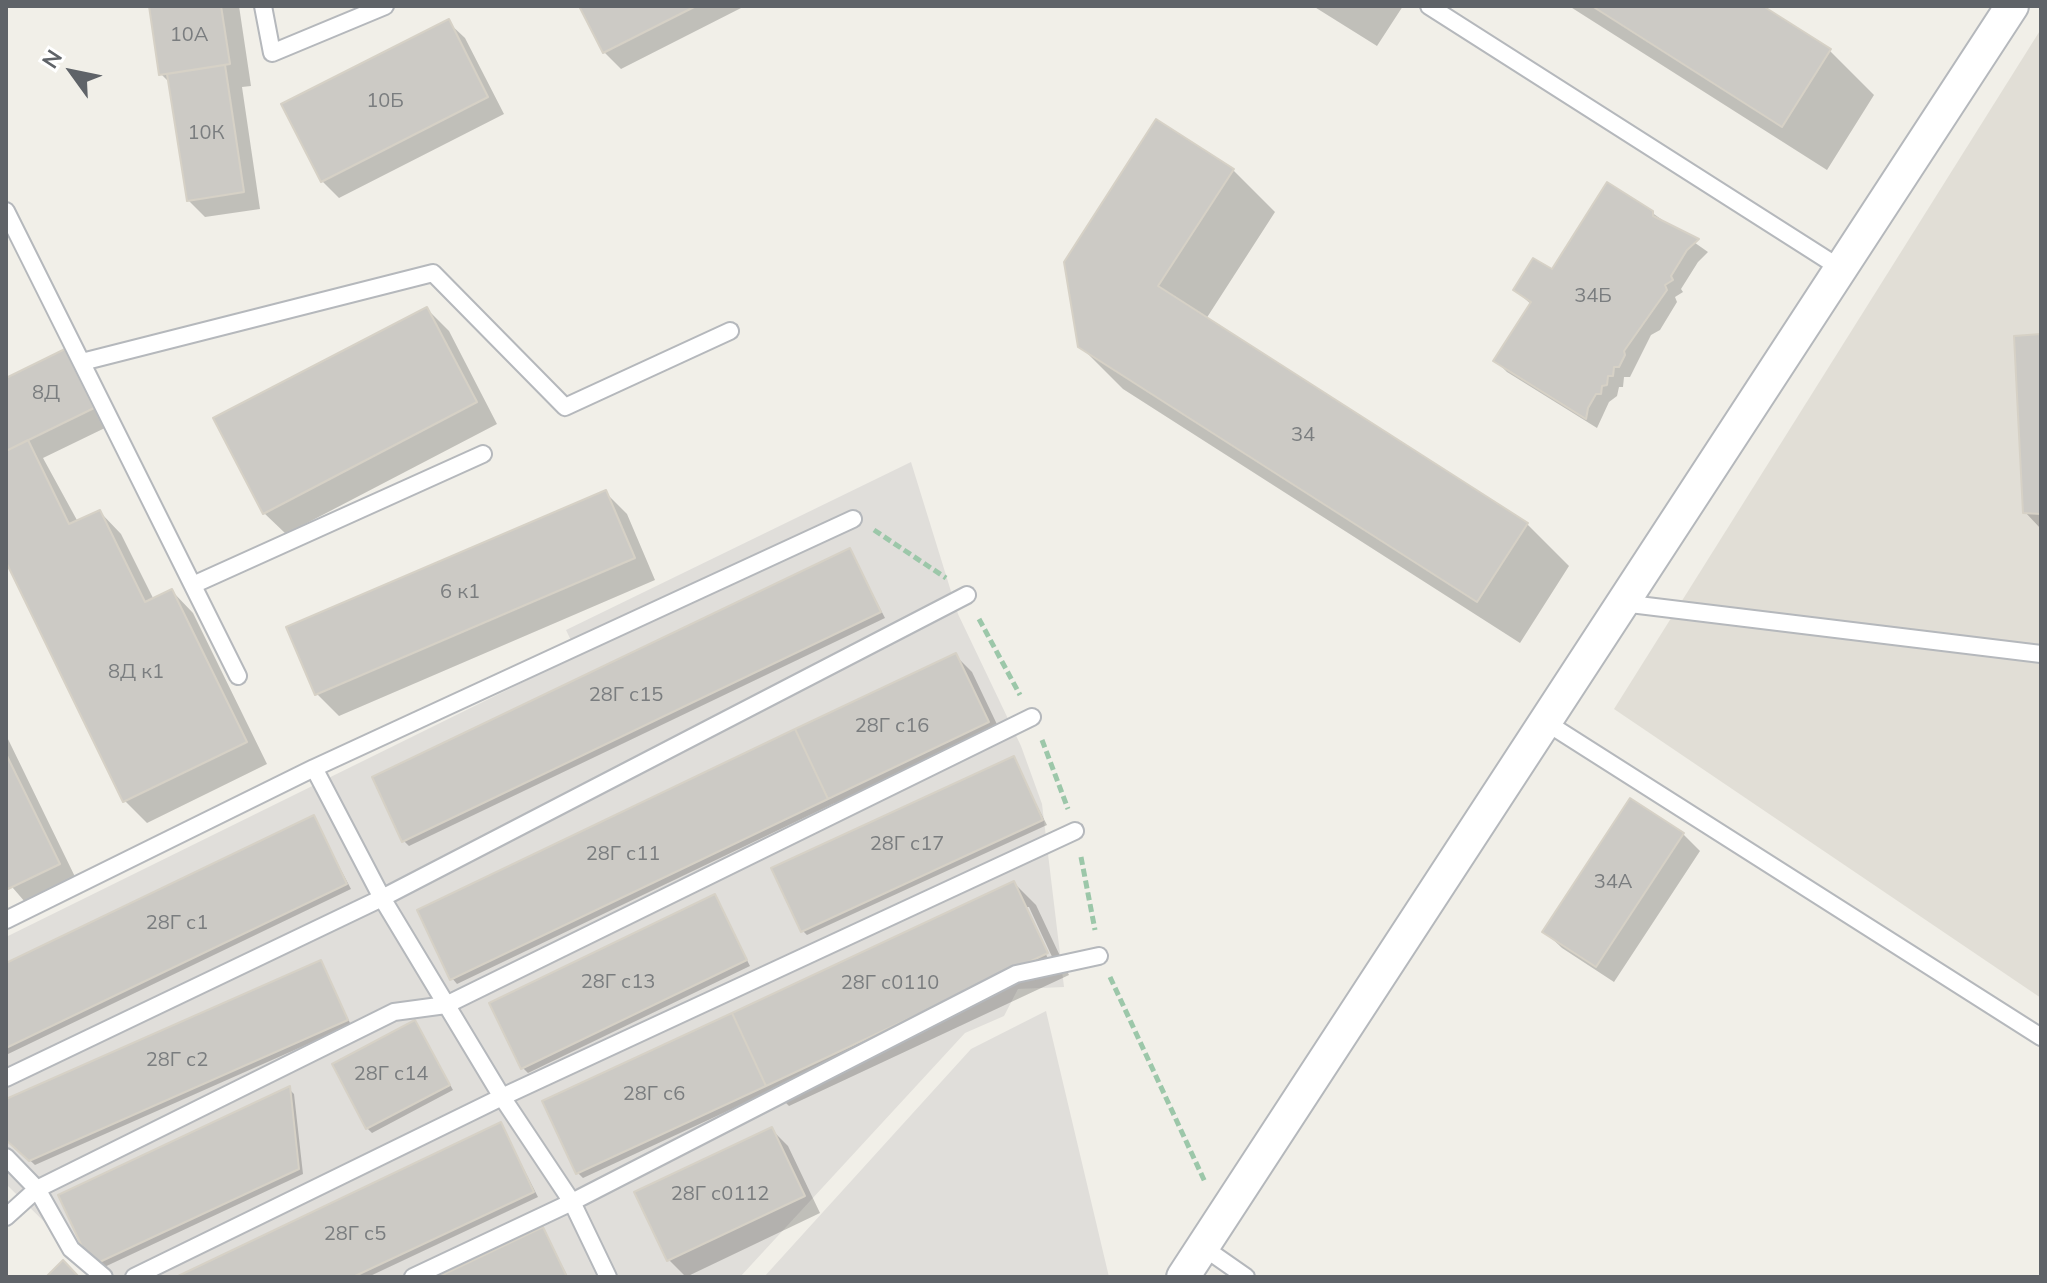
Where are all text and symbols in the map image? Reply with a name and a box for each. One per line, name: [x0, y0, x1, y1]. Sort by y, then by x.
house number: 10А: [170, 23, 208, 47]
north arrow: [32, 32, 112, 112]
text: N: [36, 44, 68, 74]
house number: 10Б: [366, 89, 404, 113]
house number: 10К: [187, 121, 225, 145]
house number: 34Б: [1574, 284, 1612, 308]
house number: 8Д: [32, 381, 60, 405]
house number: 34: [1291, 423, 1315, 447]
house number: 6 к1: [440, 580, 480, 604]
house number: 8Д к1: [108, 660, 164, 684]
house number: 28Г с15: [589, 683, 663, 707]
house number: 28Г с16: [855, 714, 929, 738]
house number: 28Г с17: [870, 832, 944, 856]
house number: 28Г с11: [586, 842, 660, 866]
house number: 34А: [1594, 870, 1632, 894]
house number: 28Г с1: [146, 911, 208, 935]
house number: 28Г с13: [581, 970, 655, 994]
house number: 28Г с0110: [841, 971, 939, 995]
house number: 28Г с2: [146, 1048, 208, 1072]
house number: 28Г с14: [354, 1062, 428, 1086]
house number: 28Г с6: [623, 1082, 685, 1106]
house number: 28Г с0112: [671, 1182, 769, 1206]
house number: 28Г с5: [324, 1222, 386, 1246]

